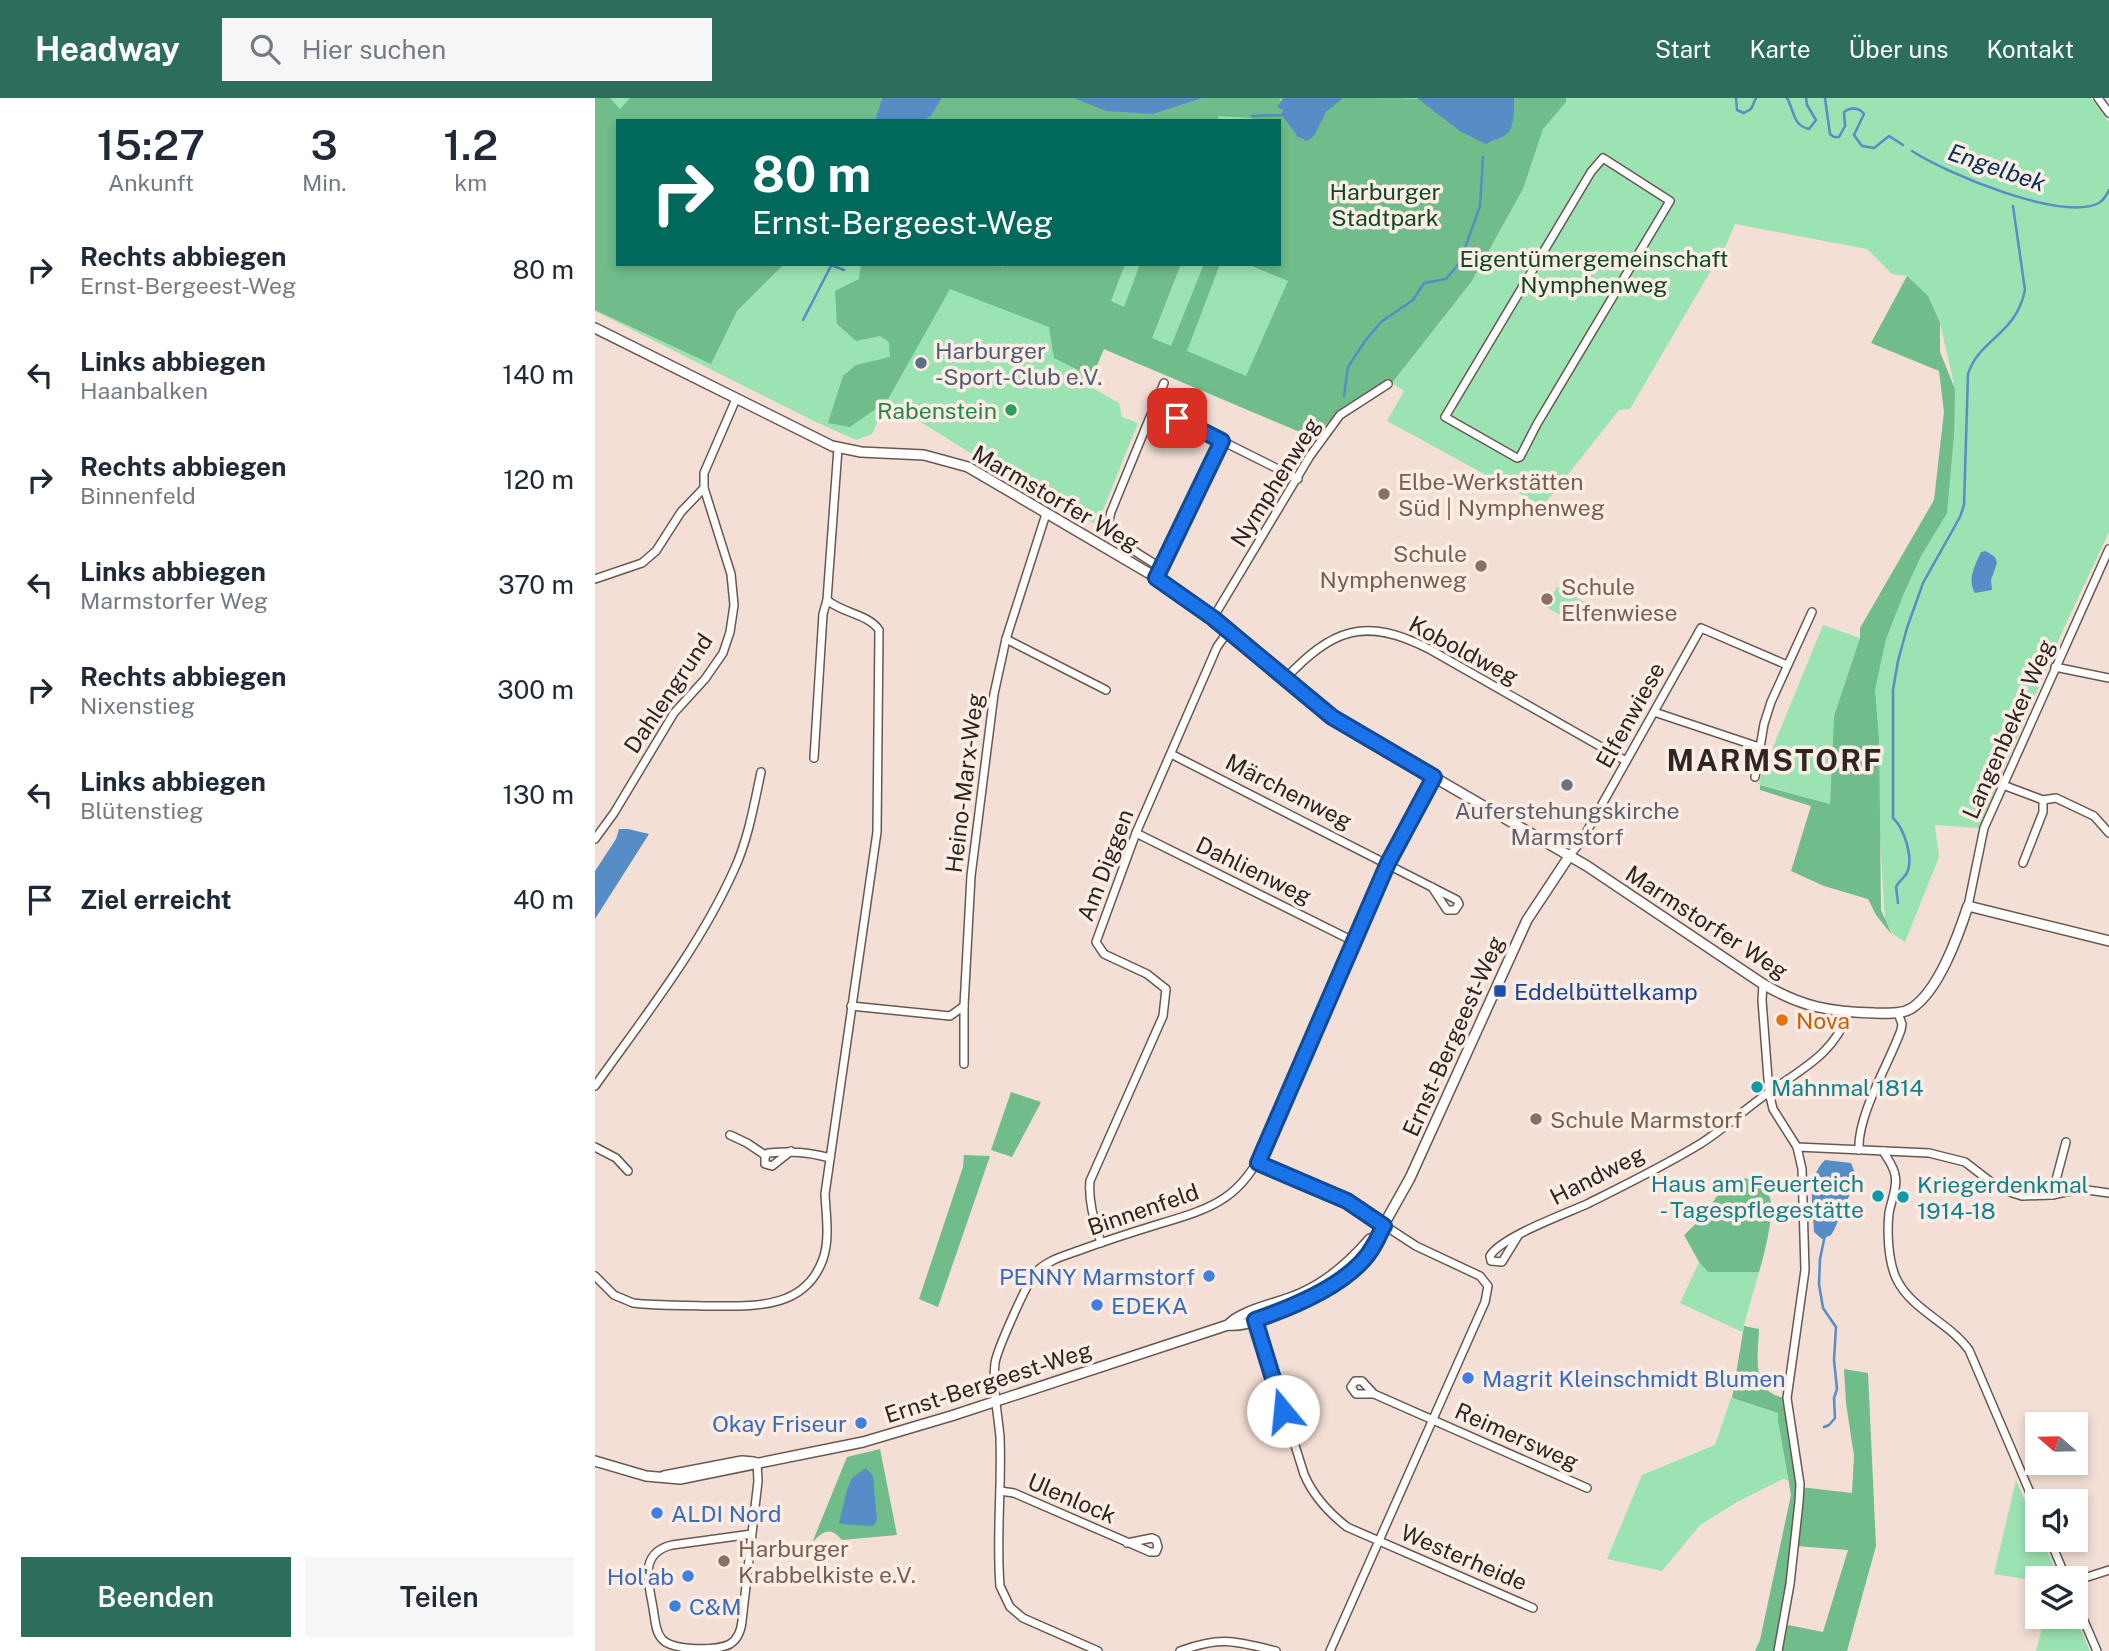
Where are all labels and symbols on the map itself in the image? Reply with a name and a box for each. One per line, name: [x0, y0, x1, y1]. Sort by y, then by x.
water label: Engelbek: [1945, 137, 2049, 197]
park label: Harburger Stadtpark: [1329, 178, 1441, 231]
park label: Eigentümergemeinschaft Nymphenweg: [1459, 245, 1729, 298]
place label: Harburger -Sport-Club e.V.: [935, 337, 1103, 390]
marker: Harburger -Sport-Club e.V.: [913, 355, 929, 371]
pin: [1147, 388, 1207, 448]
place label: Rabenstein: [877, 397, 997, 424]
marker: Rabenstein: [1003, 402, 1019, 418]
street label: Nymphenweg: [1224, 412, 1326, 552]
street label: Marmstorfer Weg: [968, 439, 1144, 557]
place label: Elbe-Werkstätten Süd | Nymphenweg: [1398, 468, 1605, 521]
marker: Elbe-Werkstätten Süd | Nymphenweg: [1376, 486, 1392, 502]
place label: Schule Nymphenweg: [1320, 540, 1467, 593]
marker: Schule Nymphenweg: [1473, 558, 1489, 574]
place label: Schule Elfenwiese: [1561, 573, 1678, 626]
marker: Schule Elfenwiese: [1539, 591, 1555, 607]
street label: Koboldweg: [1405, 610, 1523, 690]
street label: Dahlengrund: [618, 628, 718, 758]
street label: Langenbeker Weg: [1956, 635, 2060, 823]
street label: Elfenwiese: [1590, 657, 1670, 773]
street label: Heino-Marx-Weg: [940, 692, 988, 874]
district label: MARMSTORF: [1667, 742, 1883, 778]
street label: Märchenweg: [1221, 748, 1357, 834]
marker: Auferstehungskirche Marmstorf: [1559, 777, 1575, 793]
place label: Auferstehungskirche Marmstorf: [1454, 797, 1680, 850]
street label: Am Diggen: [1071, 805, 1139, 925]
street label: Dahlienweg: [1192, 830, 1316, 910]
street label: Marmstorfer Weg: [1621, 859, 1793, 985]
street label: Ernst-Bergeest-Weg: [1397, 932, 1509, 1140]
place label: Eddelbüttelkamp: [1514, 978, 1698, 1005]
marker: Eddelbüttelkamp: [1492, 983, 1508, 999]
place label: Nova: [1796, 1007, 1850, 1034]
marker: Nova: [1774, 1012, 1790, 1028]
place label: Mahnmal 1814: [1771, 1074, 1924, 1101]
marker: Mahnmal 1814: [1749, 1079, 1765, 1095]
place label: Schule Marmstorf: [1550, 1106, 1742, 1133]
marker: Schule Marmstorf: [1528, 1111, 1544, 1127]
street label: Handweg: [1545, 1140, 1649, 1210]
place label: Haus am Feuerteich - Tagespflegestätte: [1651, 1170, 1864, 1223]
place label: Kriegerdenkmal 1914-18: [1917, 1171, 2089, 1224]
street label: Binnenfeld: [1084, 1177, 1202, 1241]
marker: Haus am Feuerteich - Tagespflegestätte: [1870, 1188, 1886, 1204]
marker: Kriegerdenkmal 1914-18: [1895, 1189, 1911, 1205]
place label: PENNY Marmstorf: [999, 1263, 1195, 1290]
marker: PENNY Marmstorf: [1201, 1268, 1217, 1284]
place label: EDEKA: [1111, 1292, 1188, 1319]
marker: EDEKA: [1089, 1297, 1105, 1313]
street label: Ernst-Bergeest-Weg: [881, 1336, 1095, 1428]
place label: Magrit Kleinschmidt Blumen: [1482, 1365, 1785, 1392]
marker: Magrit Kleinschmidt Blumen: [1460, 1370, 1476, 1386]
position arrow: [1246, 1374, 1320, 1448]
street label: Reimersweg: [1451, 1397, 1583, 1475]
place label: Okay Friseur: [712, 1410, 847, 1437]
north arrow: [2025, 1412, 2088, 1475]
marker: Okay Friseur: [853, 1415, 869, 1431]
street label: Ulenlock: [1024, 1467, 1120, 1529]
place label: ALDI Nord: [671, 1500, 781, 1527]
marker: ALDI Nord: [649, 1505, 665, 1521]
street label: Westerheide: [1397, 1518, 1531, 1596]
place label: Harburger Krabbelkiste e.V.: [738, 1535, 916, 1588]
marker: Harburger Krabbelkiste e.V.: [716, 1553, 732, 1569]
place label: Hol'ab: [607, 1563, 674, 1590]
marker: Hol'ab: [680, 1568, 696, 1584]
place label: C&M: [689, 1593, 742, 1620]
marker: C&M: [667, 1598, 683, 1614]

